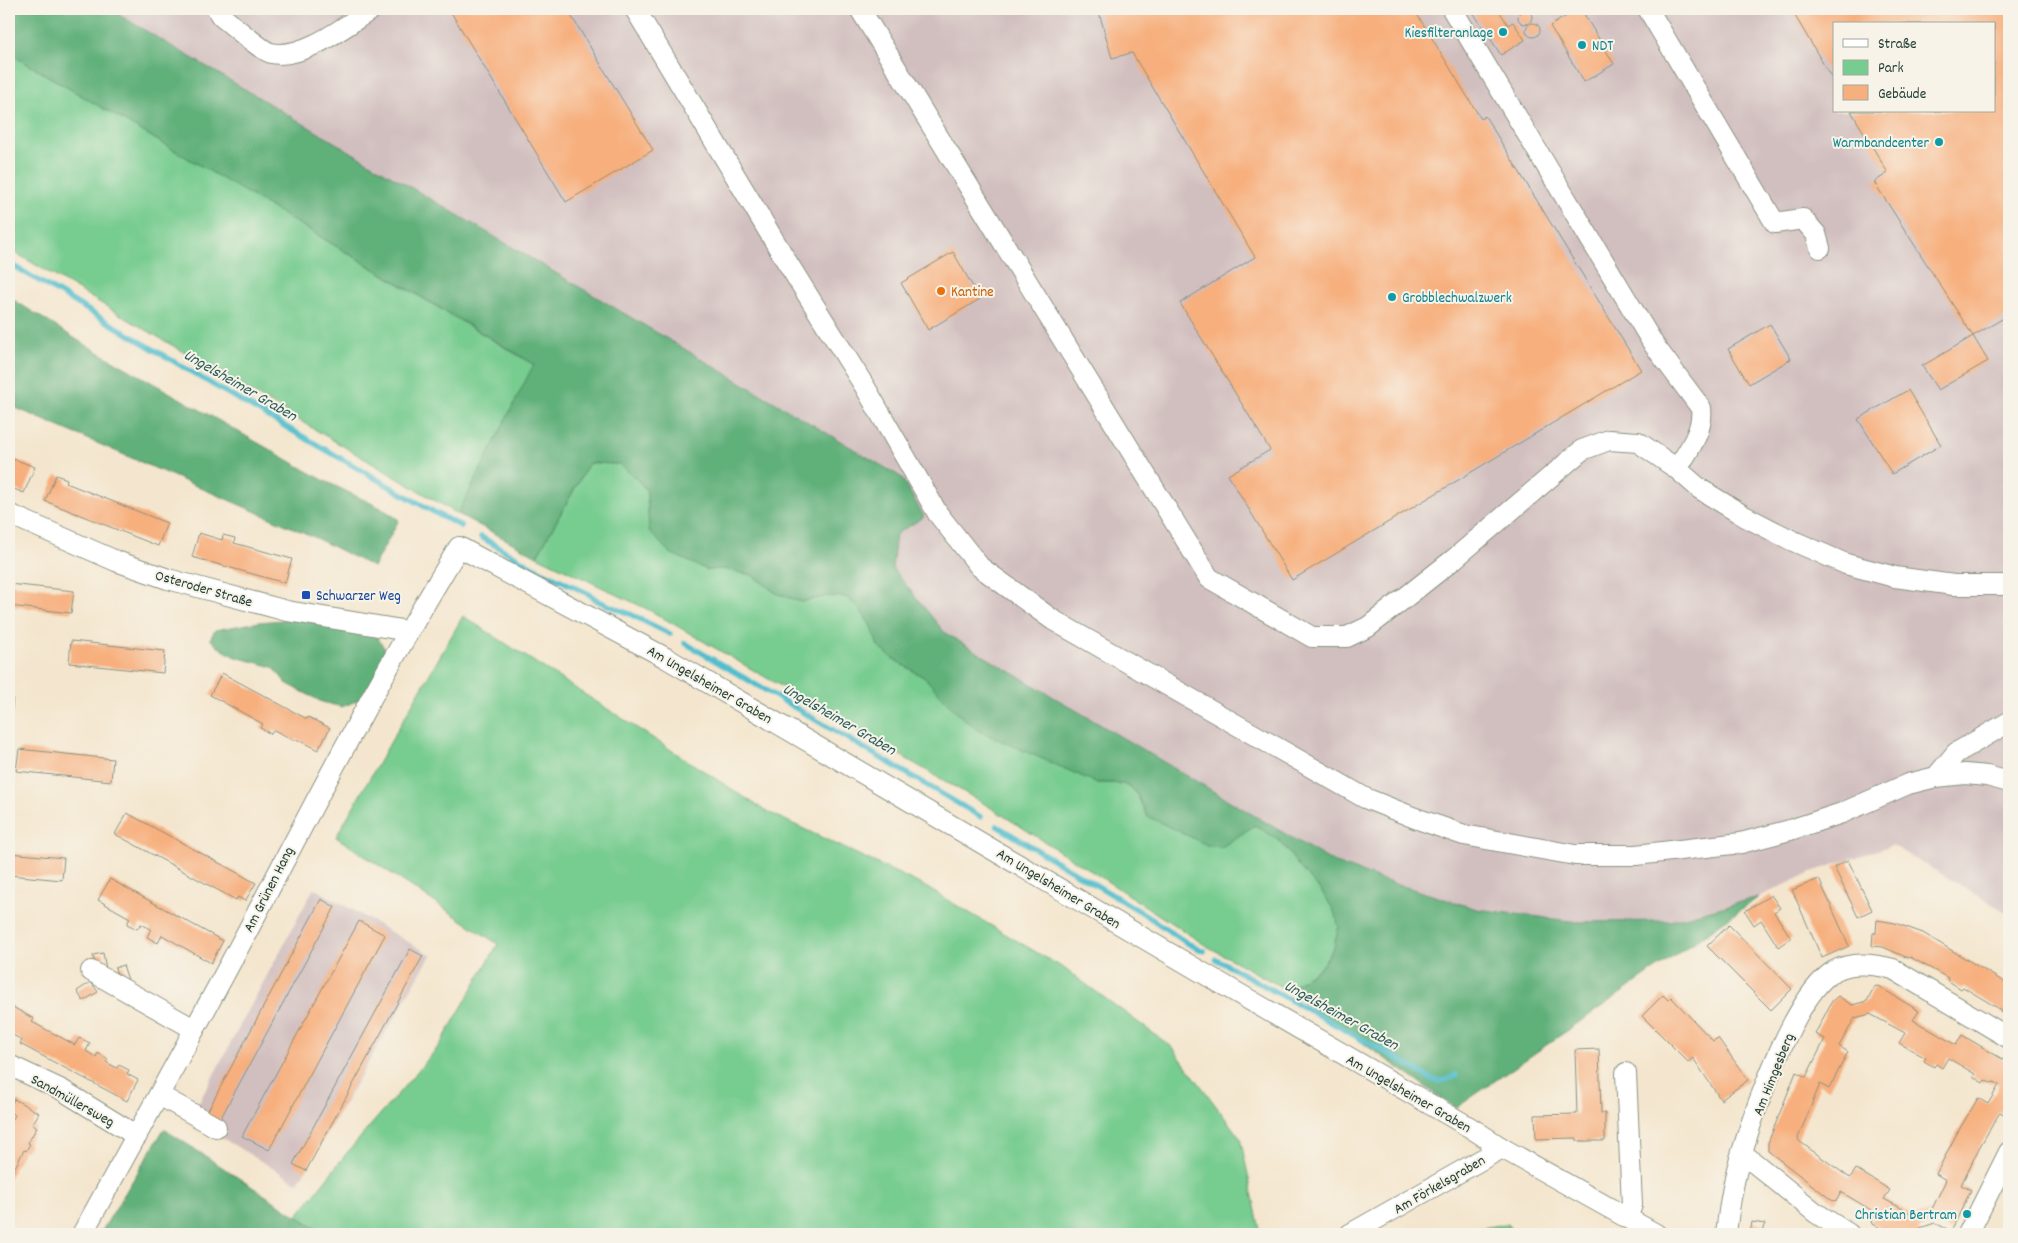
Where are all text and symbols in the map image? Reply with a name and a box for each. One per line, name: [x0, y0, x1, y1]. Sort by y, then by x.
legend: [1833, 22, 1996, 112]
place label: Kiesfilteranlage: [1404, 23, 1493, 45]
marker: Kiesfilteranlage: [1497, 26, 1509, 38]
text: Straße: [1878, 34, 1917, 56]
place label: NDT: [1592, 36, 1613, 58]
marker: NDT: [1576, 39, 1588, 51]
text: Park: [1878, 58, 1904, 80]
text: Gebäude: [1878, 84, 1927, 106]
place label: Warmbandcenter: [1833, 133, 1929, 155]
marker: Warmbandcenter: [1933, 136, 1945, 148]
place label: Kantine: [951, 282, 994, 304]
marker: Kantine: [935, 285, 947, 297]
place label: Grobblechwalzwerk: [1402, 288, 1512, 310]
marker: Grobblechwalzwerk: [1386, 291, 1398, 303]
water label: Ungelsheimer Graben: [179, 344, 301, 428]
street label: Osteroder Straße: [152, 566, 255, 614]
place label: Schwarzer Weg: [316, 586, 401, 608]
marker: Schwarzer Weg: [300, 589, 312, 601]
street label: Am Ungelsheimer Graben: [642, 641, 776, 731]
water label: Ungelsheimer Graben: [778, 678, 900, 762]
street label: Am Grünen Hang: [239, 843, 301, 937]
street label: Am Ungelsheimer Graben: [992, 844, 1124, 936]
water label: Ungelsheimer Graben: [1279, 975, 1403, 1057]
street label: Am Himgesberg: [1748, 1030, 1801, 1119]
street label: Am Ungelsheimer Graben: [1341, 1050, 1475, 1140]
street label: Sandmüllersweg: [26, 1070, 118, 1134]
street label: Am Förkelsgraben: [1390, 1151, 1490, 1221]
place label: Christian Bertram: [1855, 1205, 1957, 1227]
marker: Christian Bertram: [1961, 1208, 1973, 1220]

